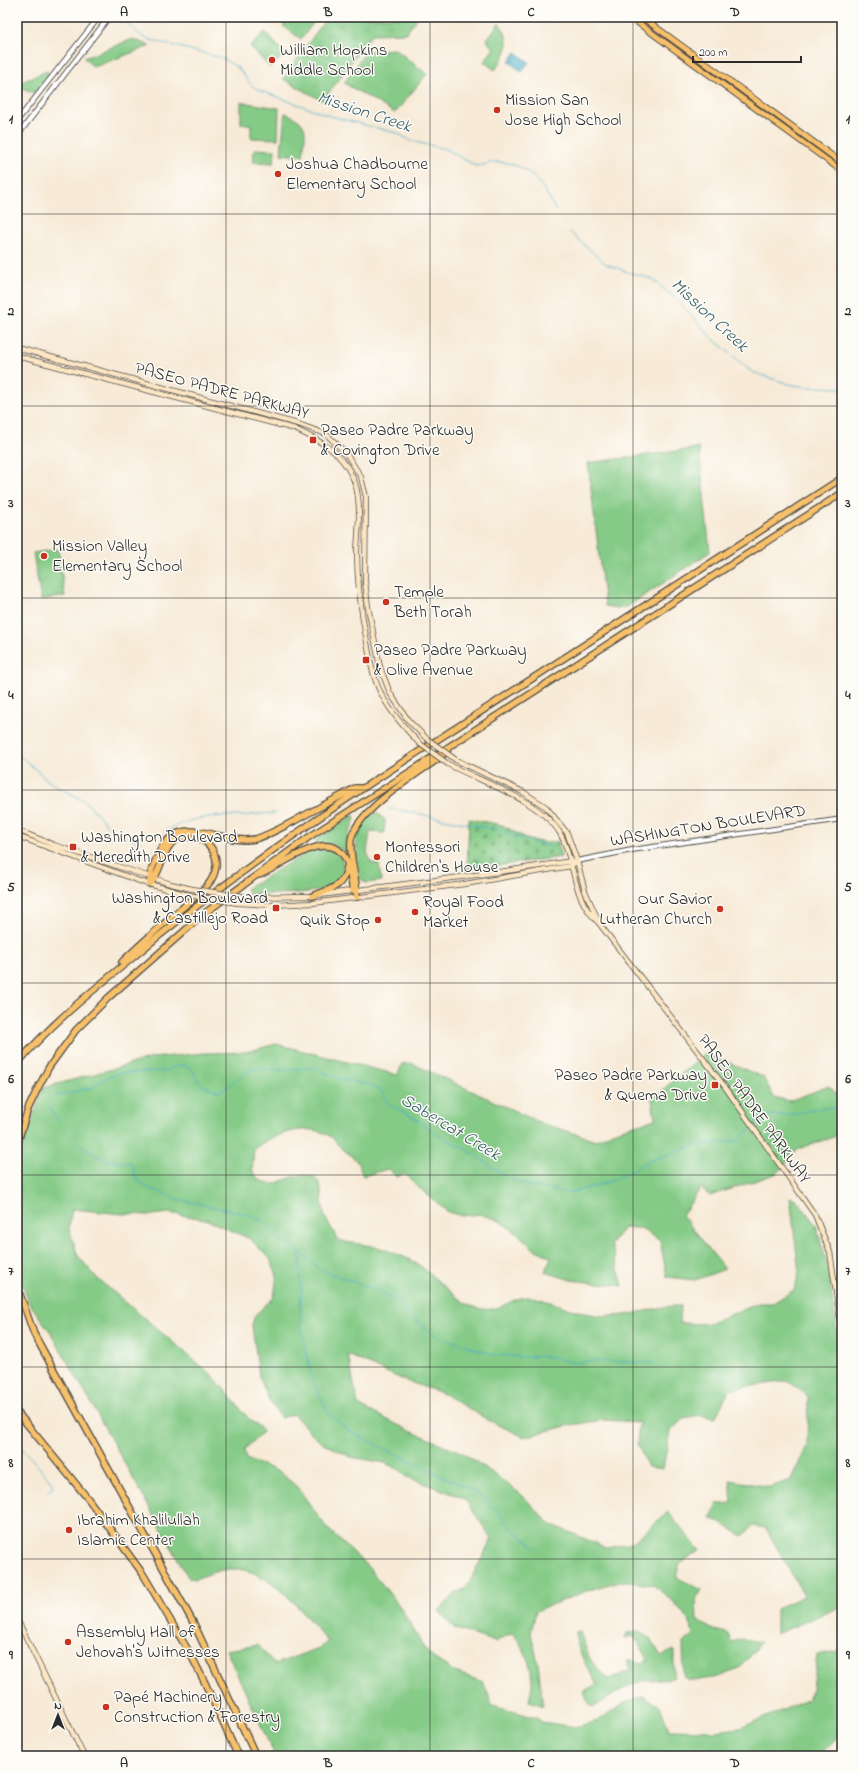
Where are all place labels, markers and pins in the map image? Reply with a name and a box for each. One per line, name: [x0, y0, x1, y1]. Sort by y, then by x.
place label: William Hopkins Middle School: [280, 38, 387, 83]
marker: William Hopkins Middle School: [267, 55, 277, 65]
place label: Mission San Jose High School: [505, 88, 622, 135]
marker: Mission San Jose High School: [492, 105, 502, 115]
place label: Joshua Chadbourne Elementary School: [286, 152, 428, 198]
marker: Joshua Chadbourne Elementary School: [273, 169, 283, 179]
place label: Paseo Padre Parkway & Covington Drive: [321, 418, 474, 465]
marker: Paseo Padre Parkway & Covington Drive: [308, 435, 318, 445]
place label: Mission Valley Elementary School: [52, 534, 183, 580]
marker: Mission Valley Elementary School: [39, 551, 49, 561]
place label: Temple Beth Torah: [393, 580, 472, 625]
marker: Temple Beth Torah: [381, 597, 391, 607]
place label: Paseo Padre Parkway & Olive Avenue: [374, 638, 527, 683]
marker: Paseo Padre Parkway & Olive Avenue: [361, 655, 371, 665]
place label: Washington Boulevard & Meredith Drive: [81, 825, 238, 870]
place label: Montessori Children's House: [385, 835, 499, 880]
marker: Washington Boulevard & Meredith Drive: [68, 842, 78, 852]
marker: Montessori Children's House: [372, 852, 382, 862]
place label: Washington Boulevard & Castillejo Road: [112, 886, 268, 931]
place label: Our Savior Lutheran Church: [600, 887, 713, 932]
place label: Royal Food Market: [423, 890, 504, 935]
marker: Washington Boulevard & Castillejo Road: [271, 903, 281, 913]
marker: Our Savior Lutheran Church: [715, 904, 725, 914]
marker: Royal Food Market: [410, 907, 420, 917]
place label: Quik Stop: [300, 908, 370, 933]
marker: Quik Stop: [373, 915, 383, 925]
place label: Paseo Padre Parkway & Quema Drive: [554, 1063, 707, 1108]
marker: Paseo Padre Parkway & Quema Drive: [710, 1080, 720, 1090]
place label: Ibrahim Khalilullah Islamic Center: [77, 1508, 200, 1553]
marker: Ibrahim Khalilullah Islamic Center: [64, 1525, 74, 1535]
place label: Assembly Hall of Jehovah's Witnesses: [76, 1620, 220, 1665]
marker: Assembly Hall of Jehovah's Witnesses: [63, 1637, 73, 1647]
place label: Papé Machinery Construction & Forestry: [114, 1685, 280, 1731]
marker: Papé Machinery Construction & Forestry: [101, 1702, 111, 1712]

